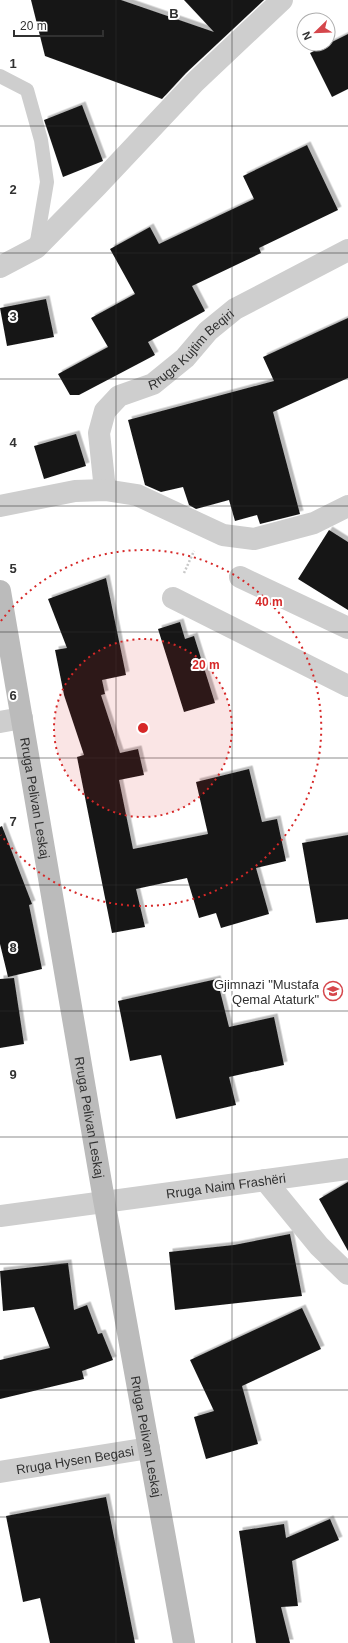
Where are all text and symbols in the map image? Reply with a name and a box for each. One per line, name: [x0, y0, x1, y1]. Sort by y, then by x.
text: B: [169, 6, 179, 21]
scale bar: [14, 12, 103, 38]
north arrow: [296, 12, 336, 52]
text: 20 m: [20, 19, 47, 33]
text: N: [300, 30, 314, 42]
text: 1: [9, 56, 17, 71]
text: 2: [9, 182, 17, 197]
street label: Rruga Kujtim Beqiri: [146, 306, 237, 393]
text: 3: [9, 309, 17, 324]
text: 4: [9, 435, 17, 450]
text: 5: [9, 561, 17, 576]
text: 40 m: [255, 595, 283, 609]
text: 20 m: [192, 658, 220, 672]
text: 6: [9, 688, 17, 703]
centre of rings: [136, 721, 150, 735]
street label: Rruga Pelivan Leskaj: [18, 736, 53, 860]
text: 7: [9, 814, 17, 829]
text: 8: [9, 940, 17, 955]
place label: Gjimnazi "Mustafa Qemal Ataturk": [214, 977, 320, 1007]
school or university icon: Gjimnazi "Mustafa Qemal Ataturk": [322, 980, 344, 1002]
street label: Rruga Pelivan Leskaj: [72, 1056, 108, 1179]
text: 9: [9, 1067, 17, 1082]
street label: Rruga Naim Frashëri: [165, 1170, 287, 1201]
street label: Rruga Pelivan Leskaj: [128, 1375, 165, 1498]
street label: Rruga Hysen Begasi: [15, 1443, 135, 1477]

